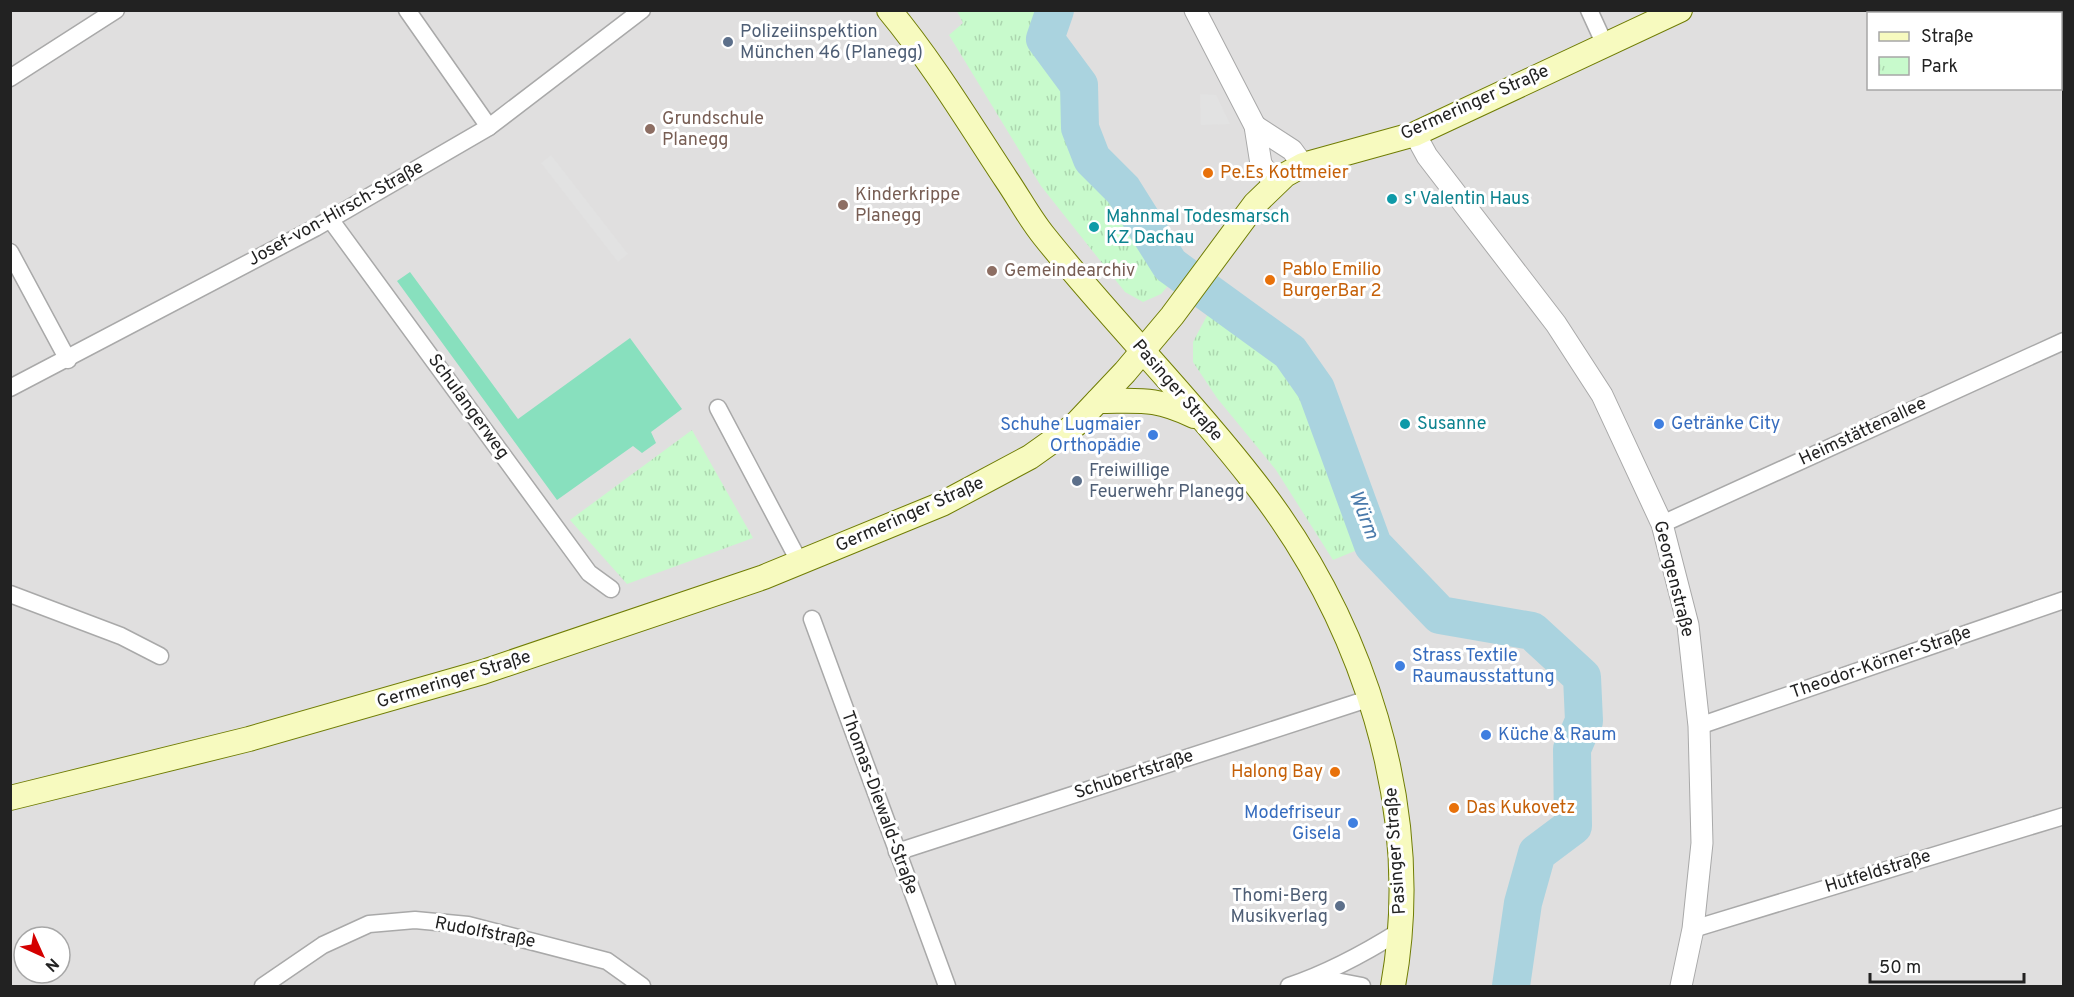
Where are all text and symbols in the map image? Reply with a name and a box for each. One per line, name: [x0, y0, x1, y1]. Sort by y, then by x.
legend: [1867, 12, 2062, 90]
place label: Polizeiinspektion München 46 (Planegg): [740, 21, 923, 65]
text: Straße: [1921, 26, 1973, 49]
marker: Polizeiinspektion München 46 (Planegg): [721, 35, 735, 49]
text: Park: [1921, 56, 1958, 79]
street label: Germeringer Straße: [1397, 60, 1553, 146]
place label: Grundschule Planegg: [662, 108, 764, 152]
marker: Grundschule Planegg: [643, 122, 657, 136]
street label: Josef-von-Hirsch-Straße: [244, 156, 428, 272]
place label: Pe.Es Kottmeier: [1220, 162, 1349, 185]
marker: Pe.Es Kottmeier: [1201, 166, 1215, 180]
place label: Kinderkrippe Planegg: [855, 184, 960, 228]
place label: s' Valentin Haus: [1404, 188, 1530, 211]
marker: s' Valentin Haus: [1385, 192, 1399, 206]
marker: Kinderkrippe Planegg: [836, 198, 850, 212]
place label: Mahnmal Todesmarsch KZ Dachau: [1106, 206, 1290, 250]
marker: Mahnmal Todesmarsch KZ Dachau: [1087, 220, 1101, 234]
place label: Pablo Emilio BurgerBar 2: [1282, 259, 1381, 303]
place label: Gemeindearchiv: [1004, 260, 1135, 283]
marker: Gemeindearchiv: [985, 264, 999, 278]
marker: Pablo Emilio BurgerBar 2: [1263, 273, 1277, 287]
street label: Pasinger Straße: [1127, 335, 1227, 447]
street label: Schulangerweg: [422, 350, 514, 464]
street label: Heimstättenallee: [1795, 392, 1931, 472]
place label: Susanne: [1417, 413, 1486, 436]
place label: Getränke City: [1671, 413, 1780, 436]
place label: Schuhe Lugmaier Orthopädie: [1000, 414, 1141, 458]
marker: Susanne: [1398, 417, 1412, 431]
marker: Getränke City: [1652, 417, 1666, 431]
marker: Schuhe Lugmaier Orthopädie: [1146, 428, 1160, 442]
place label: Freiwillige Feuerwehr Planegg: [1089, 460, 1245, 504]
street label: Germeringer Straße: [832, 472, 988, 558]
marker: Freiwillige Feuerwehr Planegg: [1070, 474, 1084, 488]
water label: Würm: [1342, 487, 1384, 544]
street label: Georgenstraße: [1647, 518, 1699, 640]
street label: Theodor-Körner-Straße: [1788, 621, 1974, 705]
place label: Strass Textile Raumausstattung: [1412, 645, 1555, 689]
street label: Germeringer Straße: [374, 646, 534, 714]
marker: Strass Textile Raumausstattung: [1393, 659, 1407, 673]
street label: Thomas-Diewald-Straße: [835, 708, 923, 898]
place label: Küche & Raum: [1498, 724, 1616, 747]
marker: Küche & Raum: [1479, 728, 1493, 742]
street label: Schubertstraße: [1071, 745, 1197, 805]
place label: Halong Bay: [1231, 761, 1323, 784]
marker: Halong Bay: [1328, 765, 1342, 779]
street label: Pasinger Straße: [1380, 787, 1412, 915]
place label: Das Kukovetz: [1466, 797, 1575, 820]
marker: Das Kukovetz: [1447, 801, 1461, 815]
place label: Modefriseur Gisela: [1244, 802, 1341, 846]
marker: Modefriseur Gisela: [1346, 816, 1360, 830]
street label: Hutfeldstraße: [1822, 845, 1934, 899]
place label: Thomi-Berg Musikverlag: [1231, 885, 1328, 929]
marker: Thomi-Berg Musikverlag: [1333, 899, 1347, 913]
street label: Rudolfstraße: [433, 912, 537, 954]
north arrow: [12, 925, 72, 985]
scale bar: [1870, 946, 2024, 984]
text: N: [40, 953, 62, 975]
text: 50 m: [1879, 957, 1921, 980]

